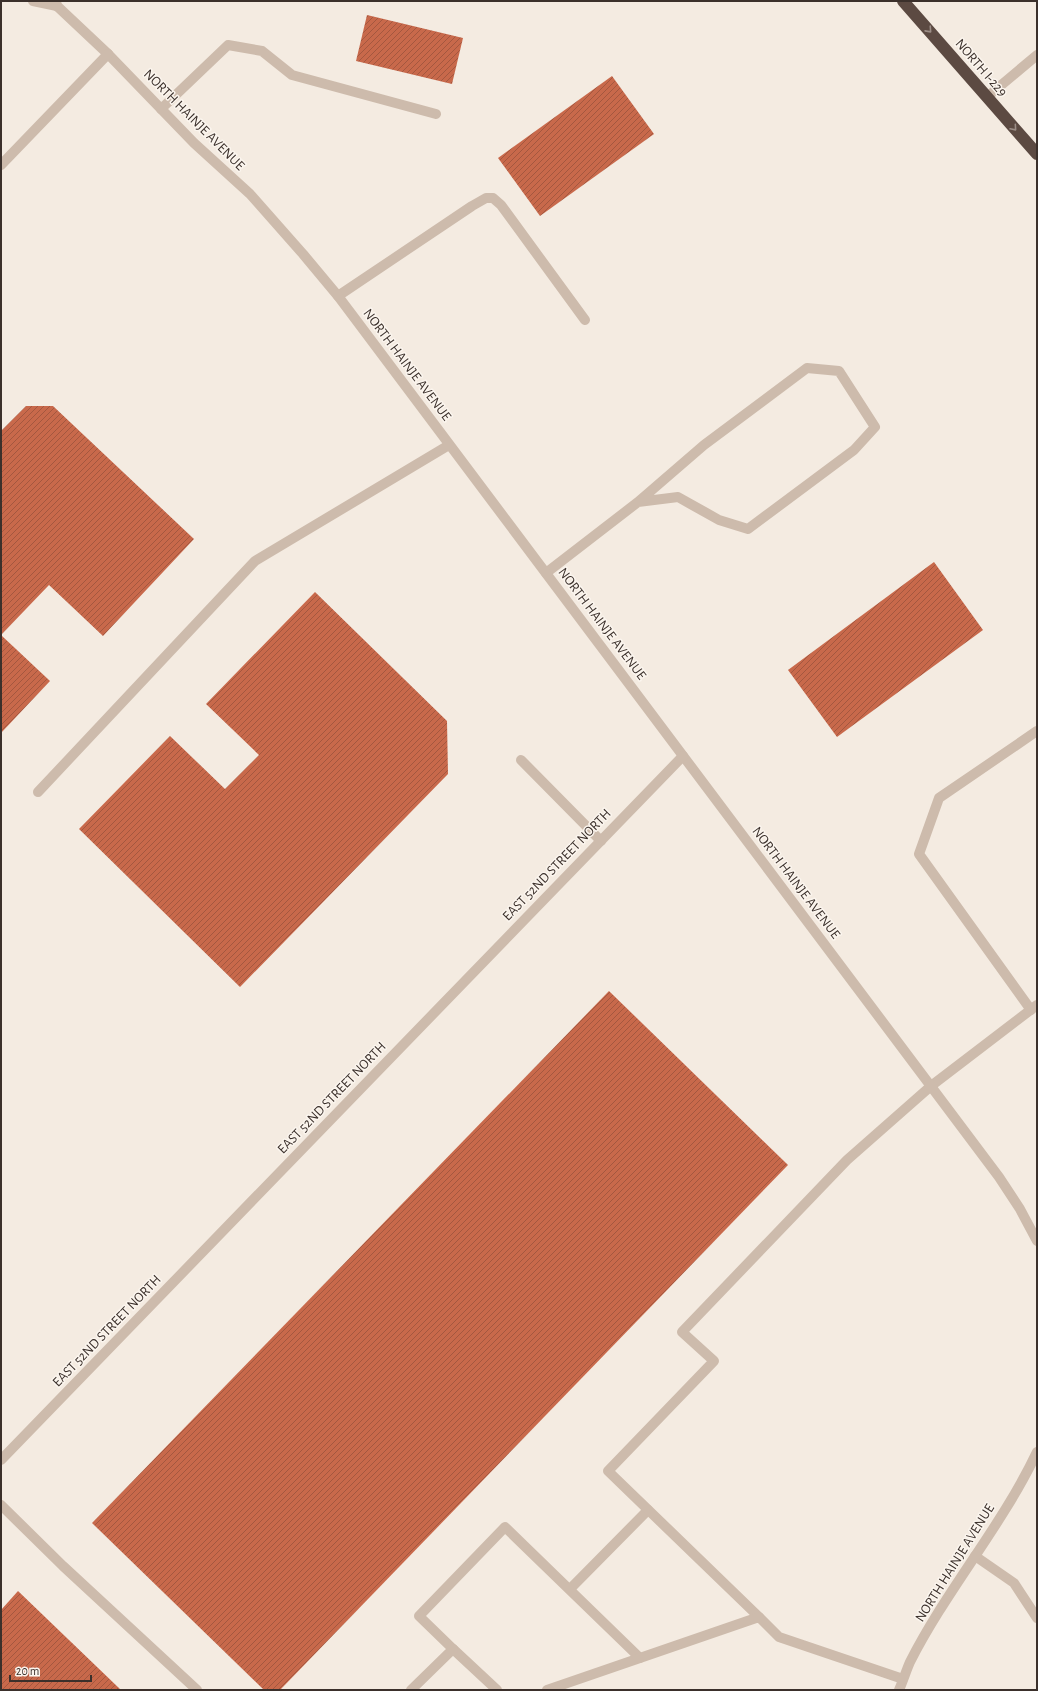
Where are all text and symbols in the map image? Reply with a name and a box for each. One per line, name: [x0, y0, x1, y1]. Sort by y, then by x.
one-way arrow: [924, 25, 931, 33]
street label: NORTH I-229: [952, 37, 1010, 99]
street label: NORTH HAINJE AVENUE: [141, 67, 247, 173]
one-way arrow: [1009, 123, 1017, 131]
street label: NORTH HAINJE AVENUE: [360, 306, 454, 424]
street label: NORTH HAINJE AVENUE: [555, 565, 649, 683]
street label: EAST 52ND STREET NORTH: [500, 807, 614, 923]
street label: NORTH HAINJE AVENUE: [749, 824, 843, 942]
street label: EAST 52ND STREET NORTH: [275, 1040, 389, 1156]
street label: EAST 52ND STREET NORTH: [50, 1273, 164, 1389]
street label: NORTH HAINJE AVENUE: [913, 1501, 997, 1624]
scale bar: [10, 1657, 91, 1683]
text: 20 m: [16, 1665, 39, 1677]

